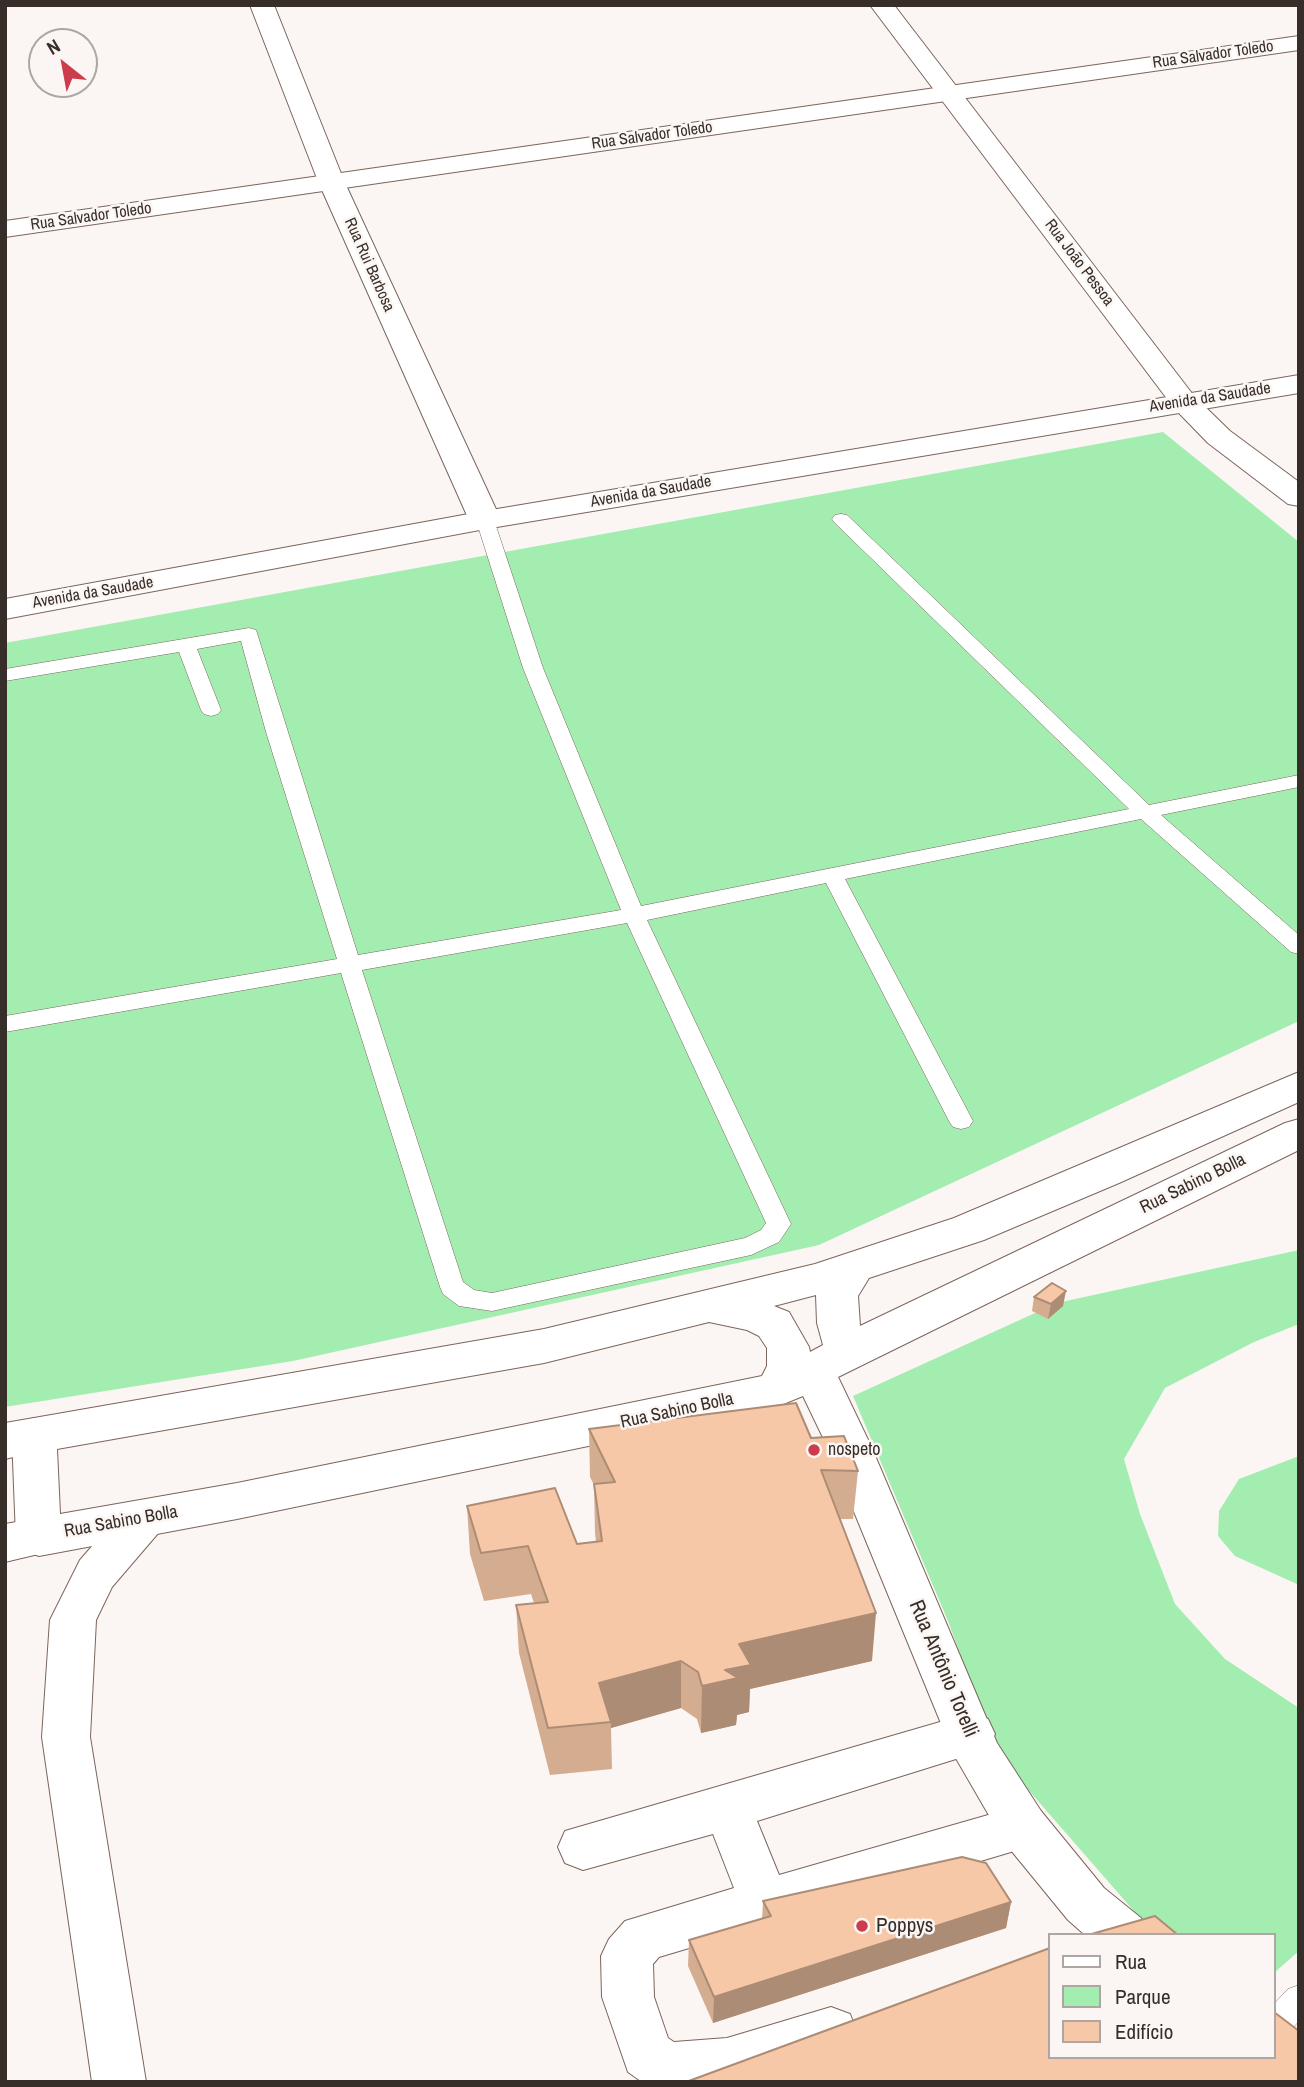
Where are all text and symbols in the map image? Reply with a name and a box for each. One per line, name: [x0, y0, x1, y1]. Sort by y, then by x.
north arrow: [28, 28, 98, 98]
text: N: [42, 33, 65, 61]
street label: Rua Salvador Toledo: [1151, 37, 1275, 73]
street label: Rua Salvador Toledo: [590, 118, 714, 154]
street label: Rua Salvador Toledo: [29, 199, 153, 235]
street label: Rua Rui Barbosa: [340, 215, 398, 315]
street label: Rua João Pessoa: [1040, 216, 1118, 310]
street label: Avenida da Saudade: [1148, 379, 1272, 417]
street label: Avenida da Saudade: [589, 472, 713, 512]
street label: Avenida da Saudade: [31, 573, 155, 613]
street label: Rua Sabino Bolla: [1137, 1149, 1249, 1219]
street label: Rua Sabino Bolla: [619, 1388, 735, 1434]
place label: nospeto: [828, 1439, 881, 1461]
marker: nospeto: [806, 1442, 822, 1458]
street label: Rua Sabino Bolla: [63, 1501, 179, 1543]
street label: Rua Antônio Torelli: [903, 1597, 983, 1741]
place label: Poppys: [876, 1913, 933, 1939]
marker: Poppys: [854, 1918, 870, 1934]
legend: [1048, 1933, 1276, 2059]
text: Rua: [1115, 1947, 1147, 1976]
text: Parque: [1115, 1982, 1171, 2011]
text: Edifício: [1115, 2017, 1173, 2046]

